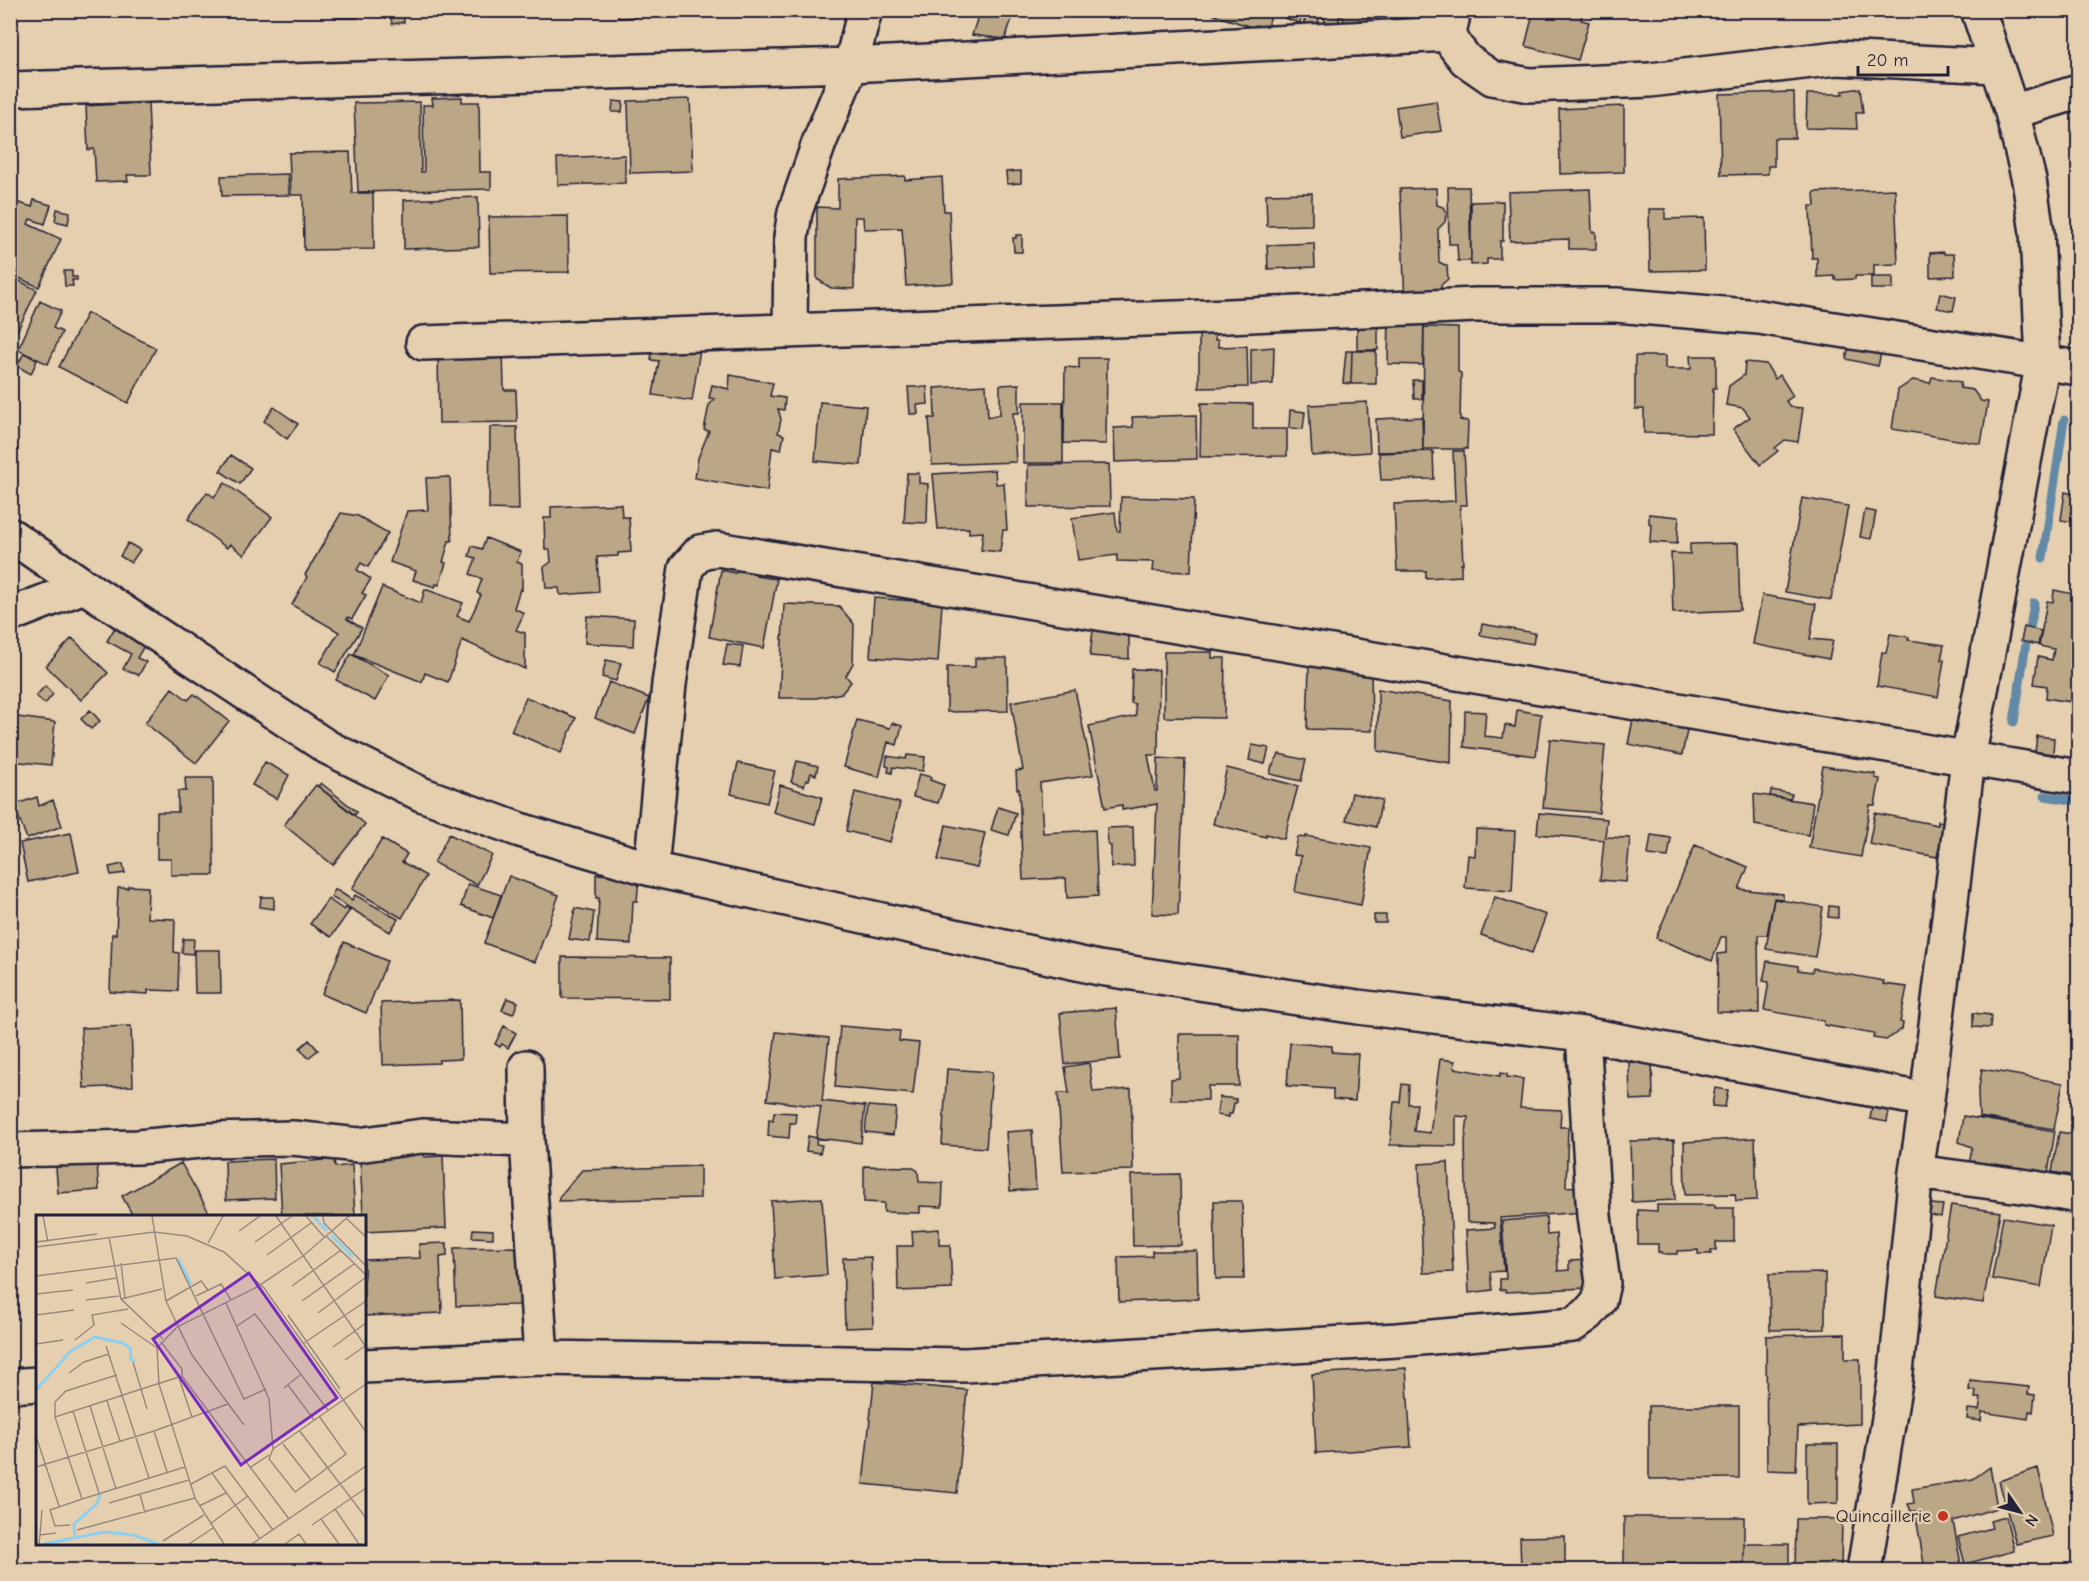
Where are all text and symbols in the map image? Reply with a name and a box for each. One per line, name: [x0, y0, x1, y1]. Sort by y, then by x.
scale bar: [1858, 39, 1948, 77]
text: 20 m: [1867, 50, 1908, 71]
inset map: [36, 1215, 366, 1545]
north arrow: [1990, 1482, 2050, 1542]
place label: Quincaillerie: [1836, 1506, 1931, 1527]
marker: Quincaillerie: [1936, 1509, 1950, 1523]
text: N: [2021, 1511, 2042, 1529]

